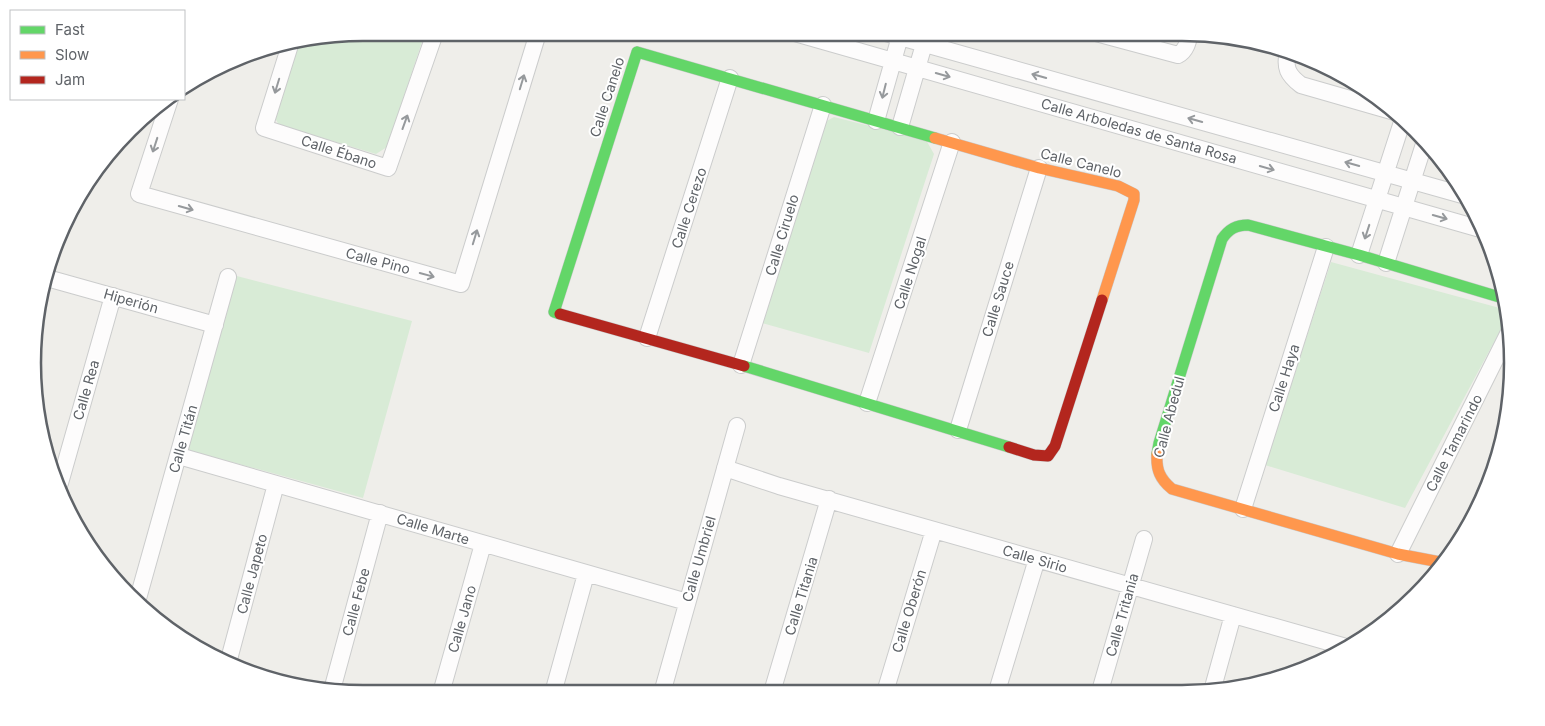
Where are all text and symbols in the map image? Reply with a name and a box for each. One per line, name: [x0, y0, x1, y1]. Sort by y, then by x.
legend: [10, 10, 185, 100]
text: Fast: [55, 20, 85, 39]
text: Slow: [55, 45, 89, 64]
street label: Calle Canelo: [586, 55, 627, 139]
text: Jam: [55, 70, 85, 89]
one-way arrow: [1031, 70, 1047, 80]
one-way arrow: [934, 71, 950, 81]
one-way arrow: [518, 74, 528, 90]
one-way arrow: [272, 78, 282, 94]
one-way arrow: [879, 82, 888, 98]
street label: Calle Arboledas de Santa Rosa: [1039, 94, 1239, 167]
one-way arrow: [401, 114, 410, 130]
one-way arrow: [1188, 115, 1204, 124]
street label: Calle Ébano: [299, 131, 379, 172]
one-way arrow: [150, 137, 159, 152]
street label: Calle Canelo: [1039, 144, 1124, 181]
one-way arrow: [1344, 159, 1360, 169]
one-way arrow: [1259, 164, 1275, 174]
street label: Calle Cerezo: [667, 165, 710, 251]
street label: Calle Ciruelo: [761, 192, 802, 278]
one-way arrow: [177, 203, 193, 213]
one-way arrow: [1432, 213, 1448, 223]
one-way arrow: [1362, 223, 1371, 239]
one-way arrow: [471, 230, 481, 246]
street label: Calle Nogal: [890, 234, 929, 311]
street label: Calle Pino: [344, 244, 412, 277]
street label: Calle Sauce: [978, 259, 1017, 339]
one-way arrow: [418, 270, 434, 280]
street label: Hiperión: [102, 285, 160, 316]
street label: Calle Haya: [1265, 342, 1303, 414]
street label: Calle Rea: [69, 358, 102, 422]
street label: Calle Abedul: [1149, 374, 1188, 459]
street label: Calle Tamarindo: [1422, 391, 1485, 494]
street label: Calle Titán: [165, 403, 200, 475]
street label: Calle Marte: [395, 509, 472, 548]
street label: Calle Umbriel: [678, 514, 719, 604]
street label: Calle Japeto: [233, 532, 270, 616]
street label: Calle Sirio: [1001, 541, 1070, 576]
street label: Calle Titania: [780, 554, 821, 637]
street label: Calle Febe: [338, 566, 373, 638]
street label: Calle Oberón: [888, 567, 929, 655]
street label: Calle Tritania: [1101, 571, 1142, 659]
street label: Calle Jano: [444, 583, 479, 655]

